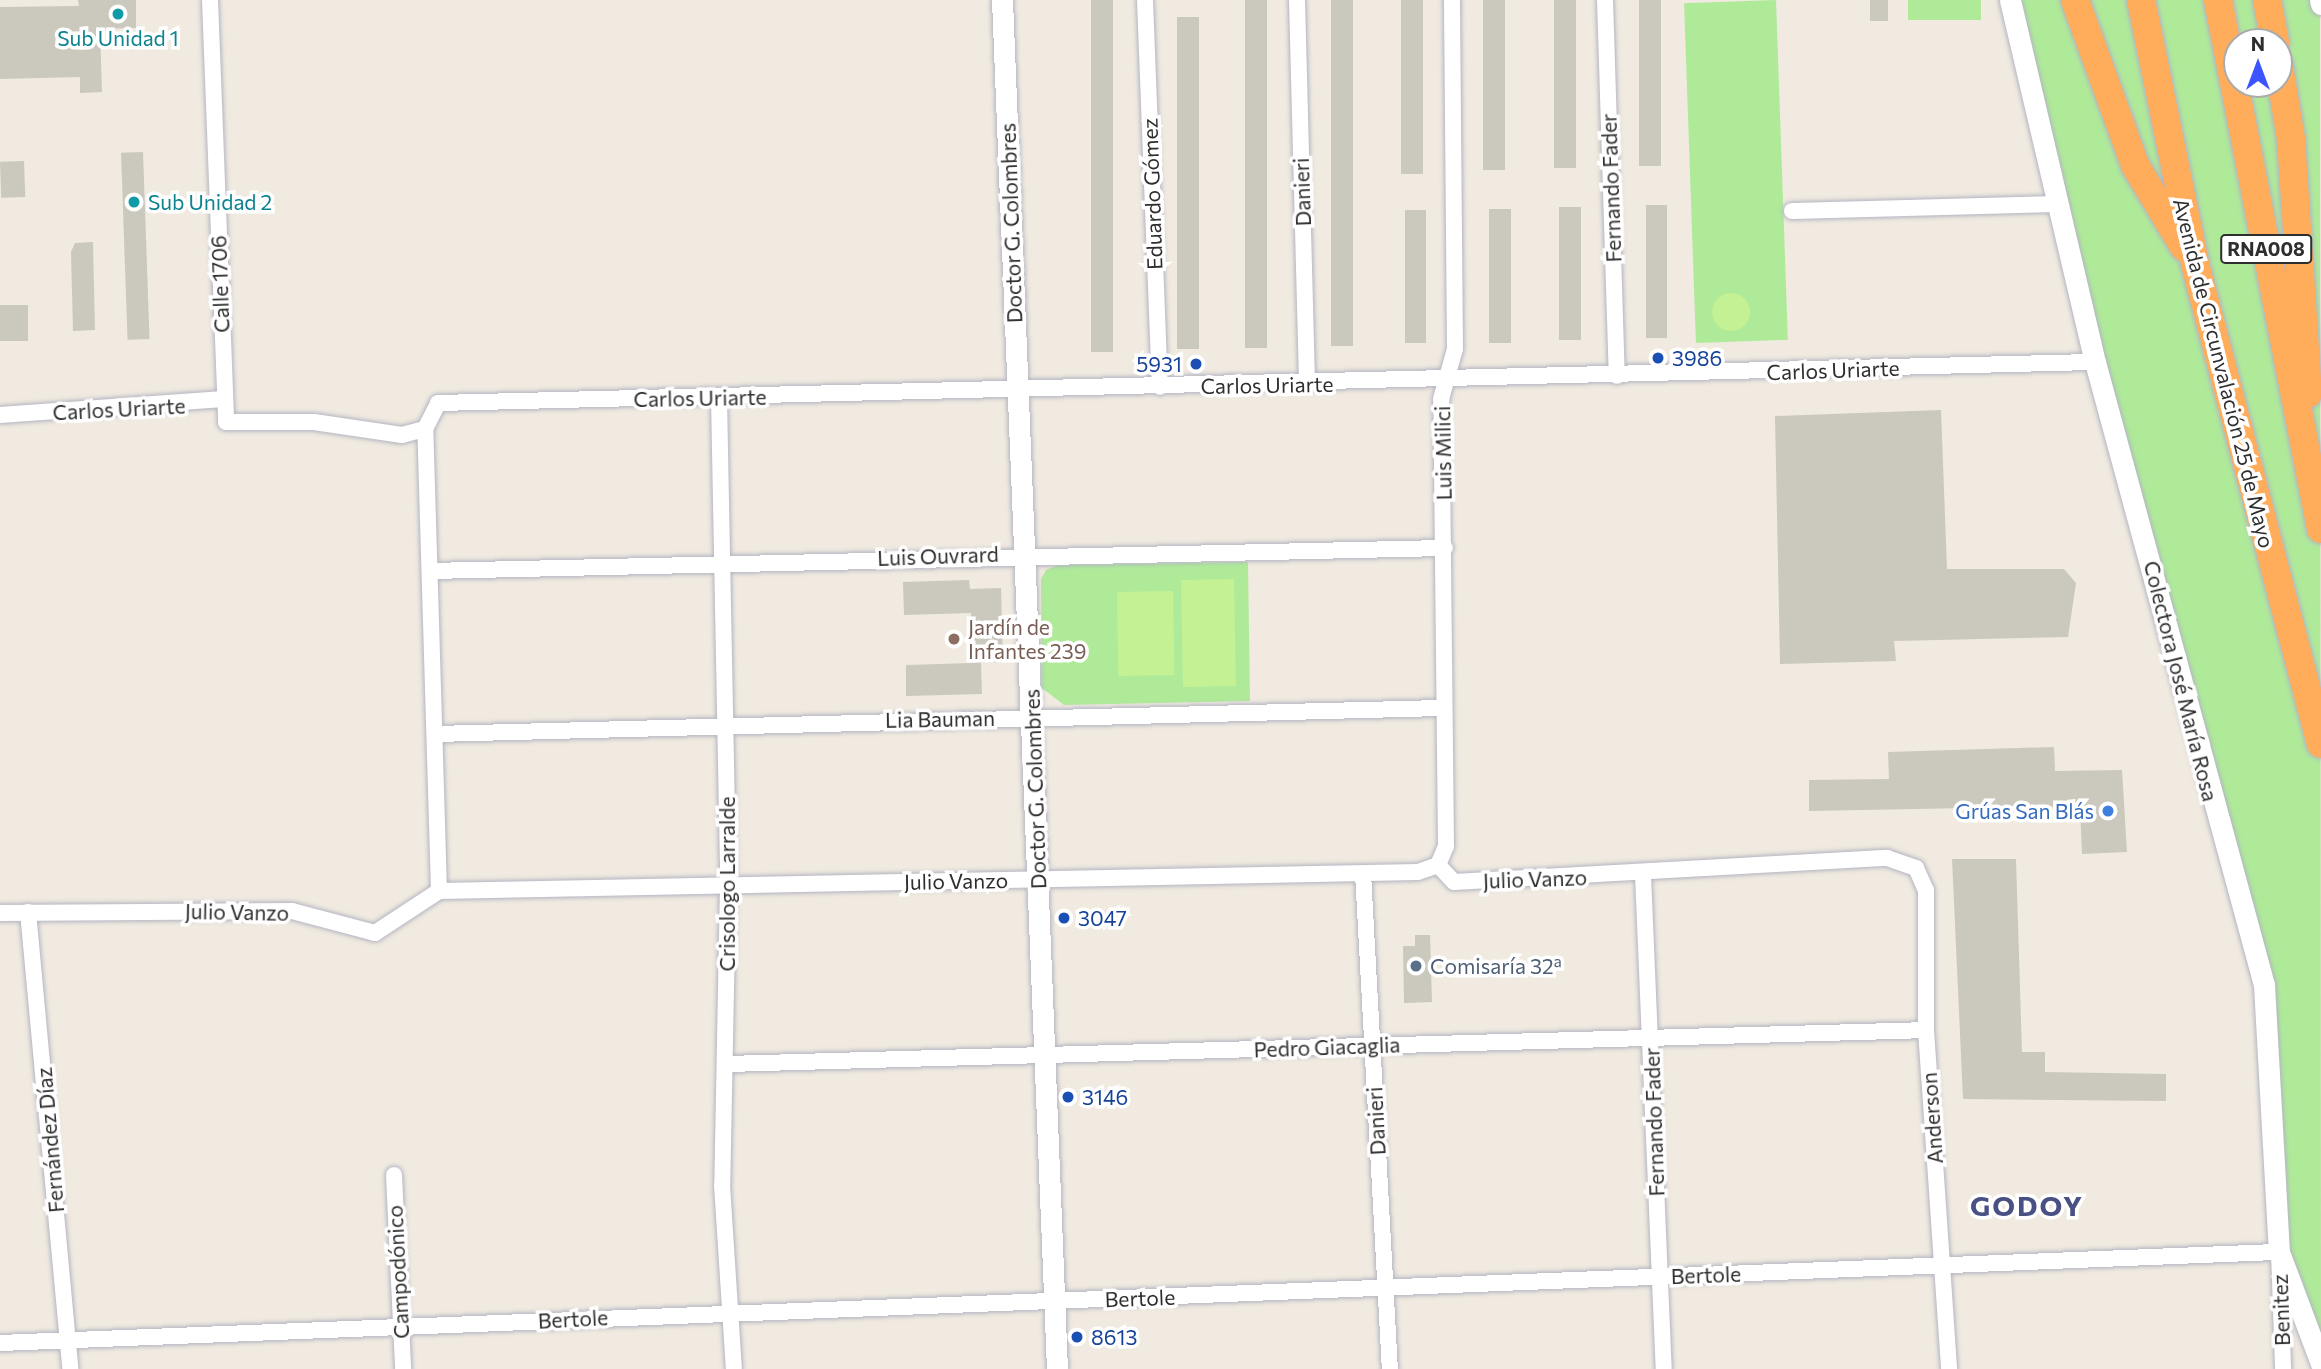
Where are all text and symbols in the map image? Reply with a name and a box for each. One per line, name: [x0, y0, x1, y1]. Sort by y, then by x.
marker: Sub Unidad 1: [110, 6, 126, 22]
place label: Sub Unidad 1: [57, 25, 179, 51]
north arrow: [2223, 28, 2293, 98]
text: N: [2251, 32, 2265, 55]
street label: Fernando Fader: [1596, 113, 1626, 263]
street label: Eduardo Gómez: [1137, 118, 1167, 270]
street label: Doctor G. Colombres: [995, 122, 1027, 324]
street label: Danieri: [1288, 157, 1316, 227]
place label: Sub Unidad 2: [148, 189, 272, 215]
marker: Sub Unidad 2: [126, 194, 142, 210]
street label: Avenida de Circunvalación 25 de Mayo: [2168, 196, 2280, 550]
road number: RNA008: [2219, 233, 2313, 264]
street label: Calle 1706: [206, 235, 234, 333]
place label: 3986: [1672, 345, 1722, 371]
marker: 3986: [1650, 350, 1666, 366]
place label: 5931: [1136, 351, 1182, 377]
street label: Carlos Uriarte: [1766, 355, 1900, 385]
marker: 5931: [1188, 356, 1204, 372]
street label: Carlos Uriarte: [1200, 371, 1334, 399]
street label: Carlos Uriarte: [633, 384, 767, 412]
street label: Carlos Uriarte: [52, 393, 186, 425]
street label: Luis Milici: [1430, 405, 1456, 501]
street label: Luis Ouvrard: [877, 541, 999, 571]
street label: Colectora José María Rosa: [2139, 558, 2223, 804]
place label: Jardín de Infantes 239: [968, 614, 1086, 664]
marker: Jardín de Infantes 239: [946, 631, 962, 647]
street label: Doctor G. Colombres: [1019, 688, 1051, 890]
street label: Lia Bauman: [885, 705, 995, 733]
street label: Crisologo Larralde: [714, 797, 740, 971]
place label: Grúas San Blás: [1955, 798, 2094, 824]
marker: Grúas San Blás: [2100, 803, 2116, 819]
street label: Julio Vanzo: [1482, 865, 1588, 893]
street label: Julio Vanzo: [904, 867, 1008, 895]
street label: Julio Vanzo: [185, 898, 289, 926]
place label: 3047: [1078, 905, 1127, 931]
marker: 3047: [1056, 910, 1072, 926]
place label: Comisaría 32ª: [1430, 953, 1562, 979]
marker: Comisaría 32ª: [1408, 958, 1424, 974]
street label: Pedro Giacaglia: [1253, 1032, 1401, 1062]
street label: Fernando Fader: [1639, 1047, 1669, 1197]
street label: Fernández Díaz: [31, 1066, 69, 1214]
street label: Anderson: [1916, 1071, 1948, 1165]
place label: 3146: [1082, 1084, 1128, 1110]
street label: Danieri: [1362, 1086, 1390, 1156]
marker: 3146: [1060, 1089, 1076, 1105]
district label: GODOY: [1971, 1188, 2083, 1222]
street label: Campodónico: [382, 1205, 414, 1339]
street label: Bertole: [1670, 1261, 1742, 1289]
street label: Benitez: [2267, 1274, 2295, 1346]
street label: Bertole: [1104, 1284, 1176, 1312]
street label: Bertole: [537, 1305, 609, 1333]
place label: 8613: [1091, 1324, 1137, 1350]
marker: 8613: [1069, 1329, 1085, 1345]

